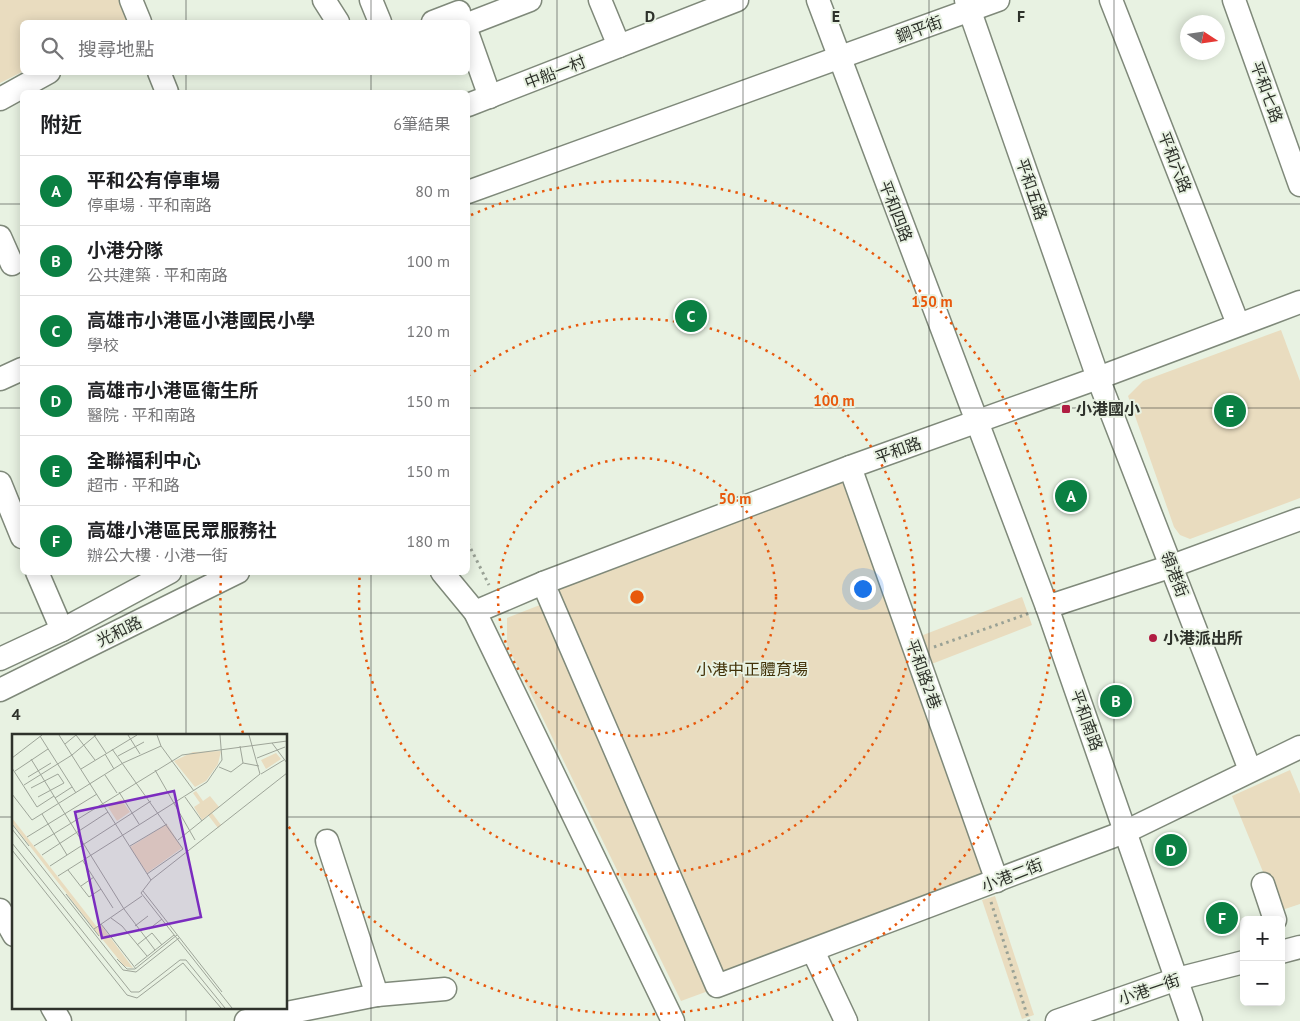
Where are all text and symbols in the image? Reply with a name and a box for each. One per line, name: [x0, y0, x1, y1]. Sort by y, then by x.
text: D: [645, 6, 655, 26]
text: E: [832, 6, 840, 26]
text: F: [1017, 6, 1025, 26]
street label: 鋼平街: [893, 11, 945, 47]
north arrow: [1180, 15, 1225, 60]
search box: [20, 20, 470, 75]
icon: search: [38, 34, 66, 62]
text: 搜尋地點: [78, 37, 154, 61]
street label: 中船一村: [522, 51, 588, 93]
street label: 平和七路: [1247, 59, 1287, 125]
text: 附近: [40, 111, 82, 138]
text: 6筆結果: [393, 114, 450, 134]
street label: 平和六路: [1154, 129, 1196, 195]
street label: 平和五路: [1012, 155, 1052, 223]
text: 平和公有停車場: [87, 168, 220, 192]
street label: 平和四路: [875, 178, 917, 244]
text: A: [51, 181, 61, 201]
text: 80 m: [415, 181, 450, 201]
text: 停車場 · 平和南路: [87, 195, 212, 215]
text: 小港分隊: [87, 238, 163, 262]
text: B: [51, 251, 61, 271]
text: 100 m: [407, 251, 450, 271]
text: 公共建築 · 平和南路: [87, 265, 228, 285]
text: 150 m: [911, 292, 953, 311]
pin: C: [675, 297, 707, 335]
text: 高雄市小港區小港國民小學: [87, 308, 315, 332]
text: C: [52, 321, 60, 341]
text: 120 m: [407, 321, 450, 341]
text: 學校: [87, 335, 119, 355]
text: 高雄市小港區衛生所: [87, 378, 258, 402]
text: D: [51, 391, 61, 411]
text: 150 m: [407, 391, 450, 411]
text: 100 m: [813, 391, 855, 410]
pin: E: [1214, 392, 1246, 430]
place label: 小港國小: [1076, 399, 1140, 419]
marker: 小港國小: [1060, 403, 1072, 415]
text: 醫院 · 平和南路: [87, 405, 196, 425]
street label: 平和路: [872, 432, 924, 468]
text: 全聯褔利中心: [87, 448, 201, 472]
text: E: [52, 461, 60, 481]
text: 150 m: [407, 461, 450, 481]
text: 超市 · 平和路: [87, 475, 180, 495]
pin: A: [1055, 477, 1087, 515]
text: 50 m: [719, 489, 751, 508]
text: 高雄小港區民眾服務社: [87, 518, 277, 542]
text: F: [52, 531, 60, 551]
text: 180 m: [407, 531, 450, 551]
text: 辦公大樓 · 小港一街: [87, 545, 228, 565]
street label: 領港街: [1157, 548, 1193, 600]
your location: [850, 576, 876, 602]
centre of rings: [628, 588, 646, 606]
street label: 光和路: [93, 611, 145, 651]
place label: 小港派出所: [1163, 628, 1243, 648]
marker: 小港派出所: [1147, 632, 1159, 644]
street label: 平和路2巷: [902, 636, 946, 712]
park label: 小港中正體育場: [696, 659, 808, 679]
pin: B: [1100, 682, 1132, 720]
street label: 平和南路: [1067, 687, 1107, 753]
text: 4: [11, 704, 21, 724]
inset map: [12, 734, 288, 1008]
pin: D: [1155, 831, 1187, 869]
street label: 小港二街: [979, 854, 1045, 896]
pin: F: [1206, 899, 1238, 937]
map controls: [1240, 916, 1285, 1006]
button: +: [1240, 916, 1285, 961]
button: −: [1240, 961, 1285, 1006]
street label: 小港一街: [1115, 969, 1183, 1009]

